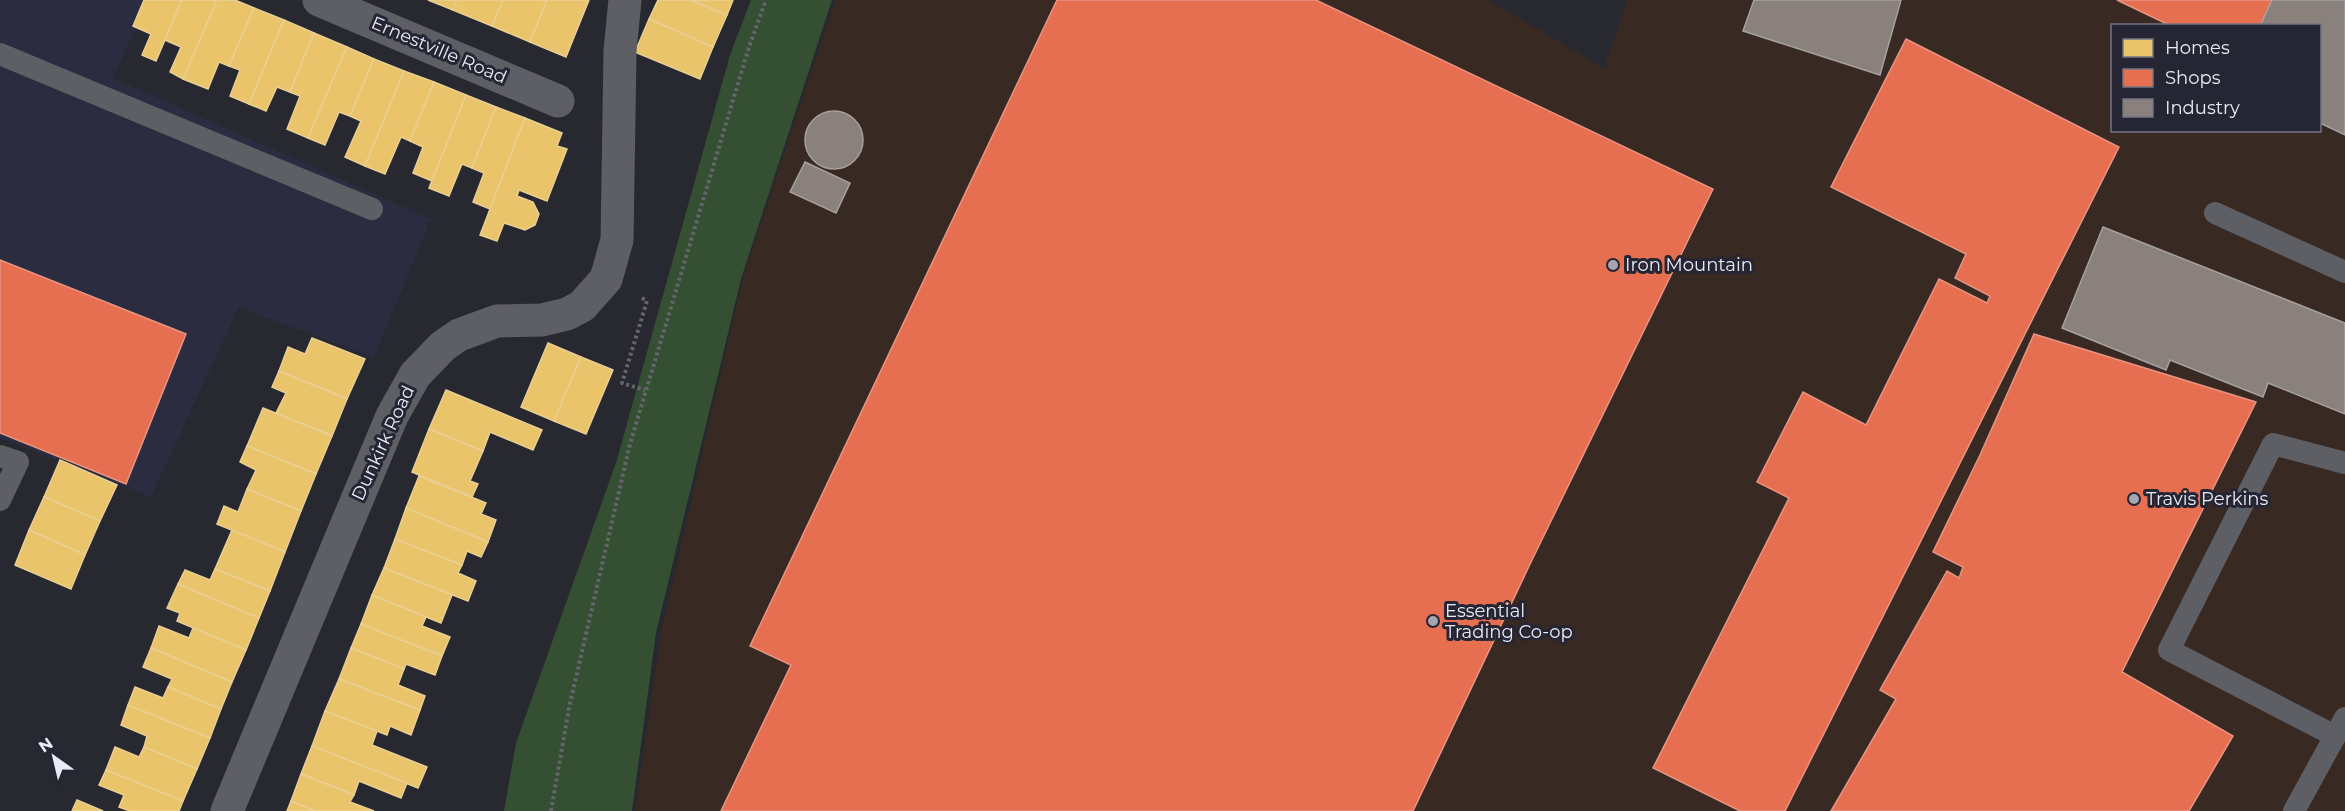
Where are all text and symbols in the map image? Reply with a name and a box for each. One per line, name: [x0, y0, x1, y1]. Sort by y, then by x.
street label: Ernestville Road: [368, 12, 510, 88]
legend: [2111, 24, 2321, 132]
text: Homes: [2165, 37, 2230, 59]
text: Shops: [2165, 67, 2221, 89]
text: Industry: [2165, 97, 2240, 119]
place label: Iron Mountain: [1625, 254, 1753, 276]
marker: Iron Mountain: [1606, 258, 1620, 272]
street label: Dunkirk Road: [347, 382, 419, 504]
place label: Travis Perkins: [2146, 488, 2269, 510]
marker: Travis Perkins: [2127, 492, 2141, 506]
place label: Essential Trading Co-op: [1445, 600, 1573, 643]
marker: Essential Trading Co-op: [1426, 614, 1440, 628]
north arrow: [24, 727, 84, 787]
text: N: [35, 733, 57, 756]

